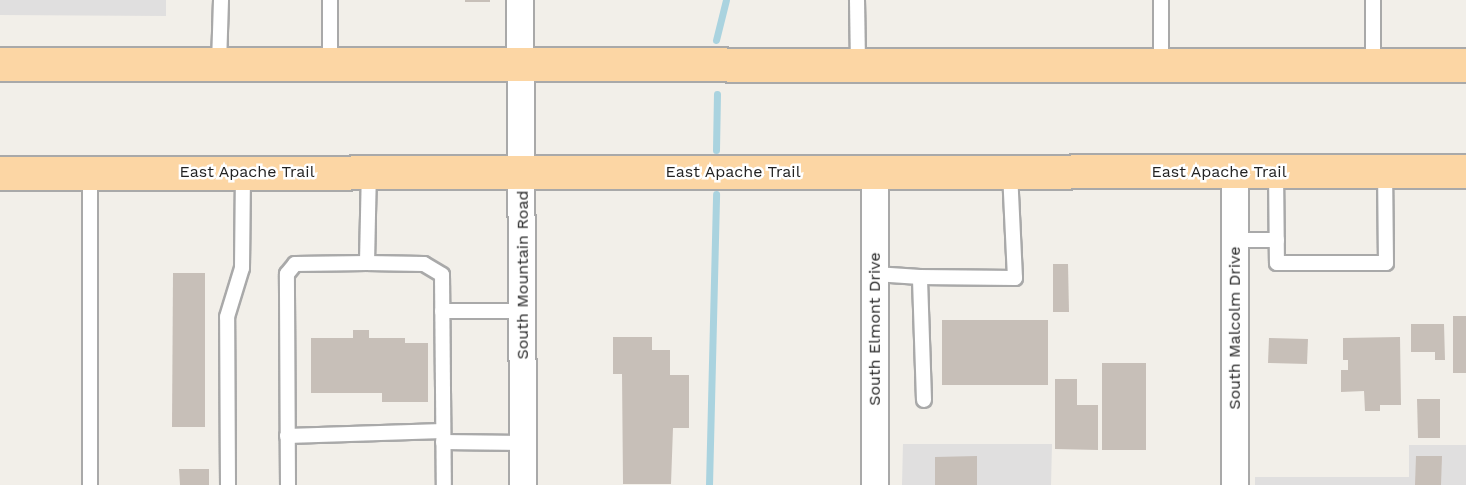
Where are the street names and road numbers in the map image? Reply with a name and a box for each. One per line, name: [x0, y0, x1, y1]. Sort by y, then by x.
street label: East Apache Trail: [179, 162, 315, 182]
street label: East Apache Trail: [665, 162, 801, 182]
street label: East Apache Trail: [1151, 162, 1287, 182]
street label: South Mountain Road: [513, 190, 533, 360]
street label: South Malcolm Drive: [1225, 246, 1245, 410]
street label: South Elmont Drive: [865, 252, 885, 406]

